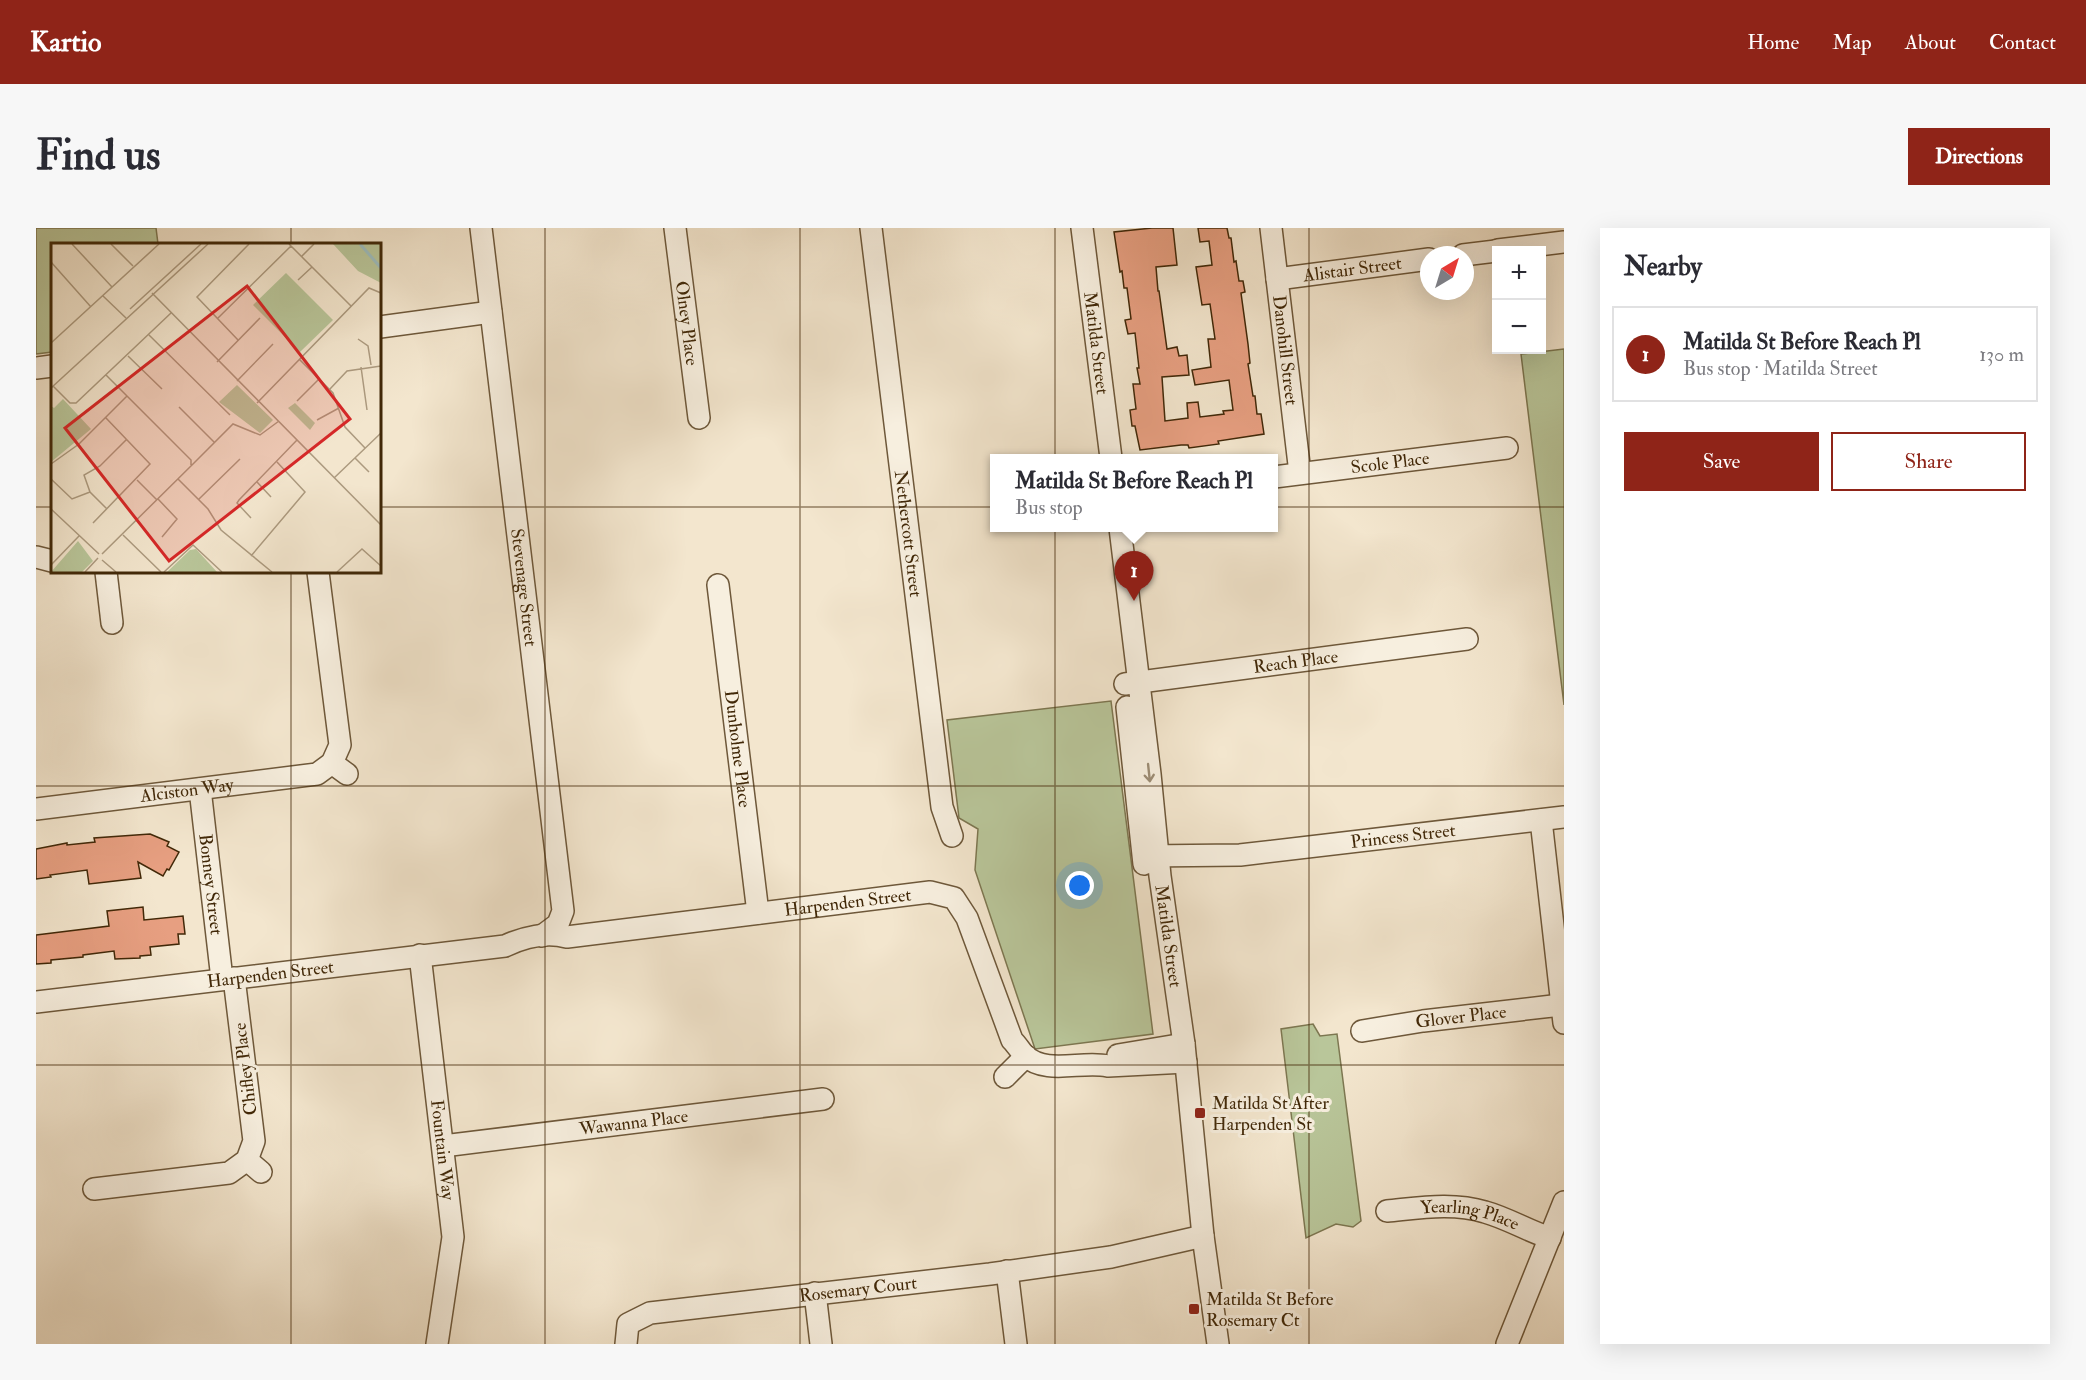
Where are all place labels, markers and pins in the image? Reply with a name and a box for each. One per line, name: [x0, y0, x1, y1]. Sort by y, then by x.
pin: 1: [1114, 552, 1154, 601]
place label: Matilda St After Harpenden St: [1212, 1092, 1329, 1136]
marker: Matilda St After Harpenden St: [1193, 1106, 1207, 1120]
place label: Matilda St Before Rosemary Ct: [1206, 1288, 1334, 1332]
marker: Matilda St Before Rosemary Ct: [1187, 1302, 1201, 1316]

